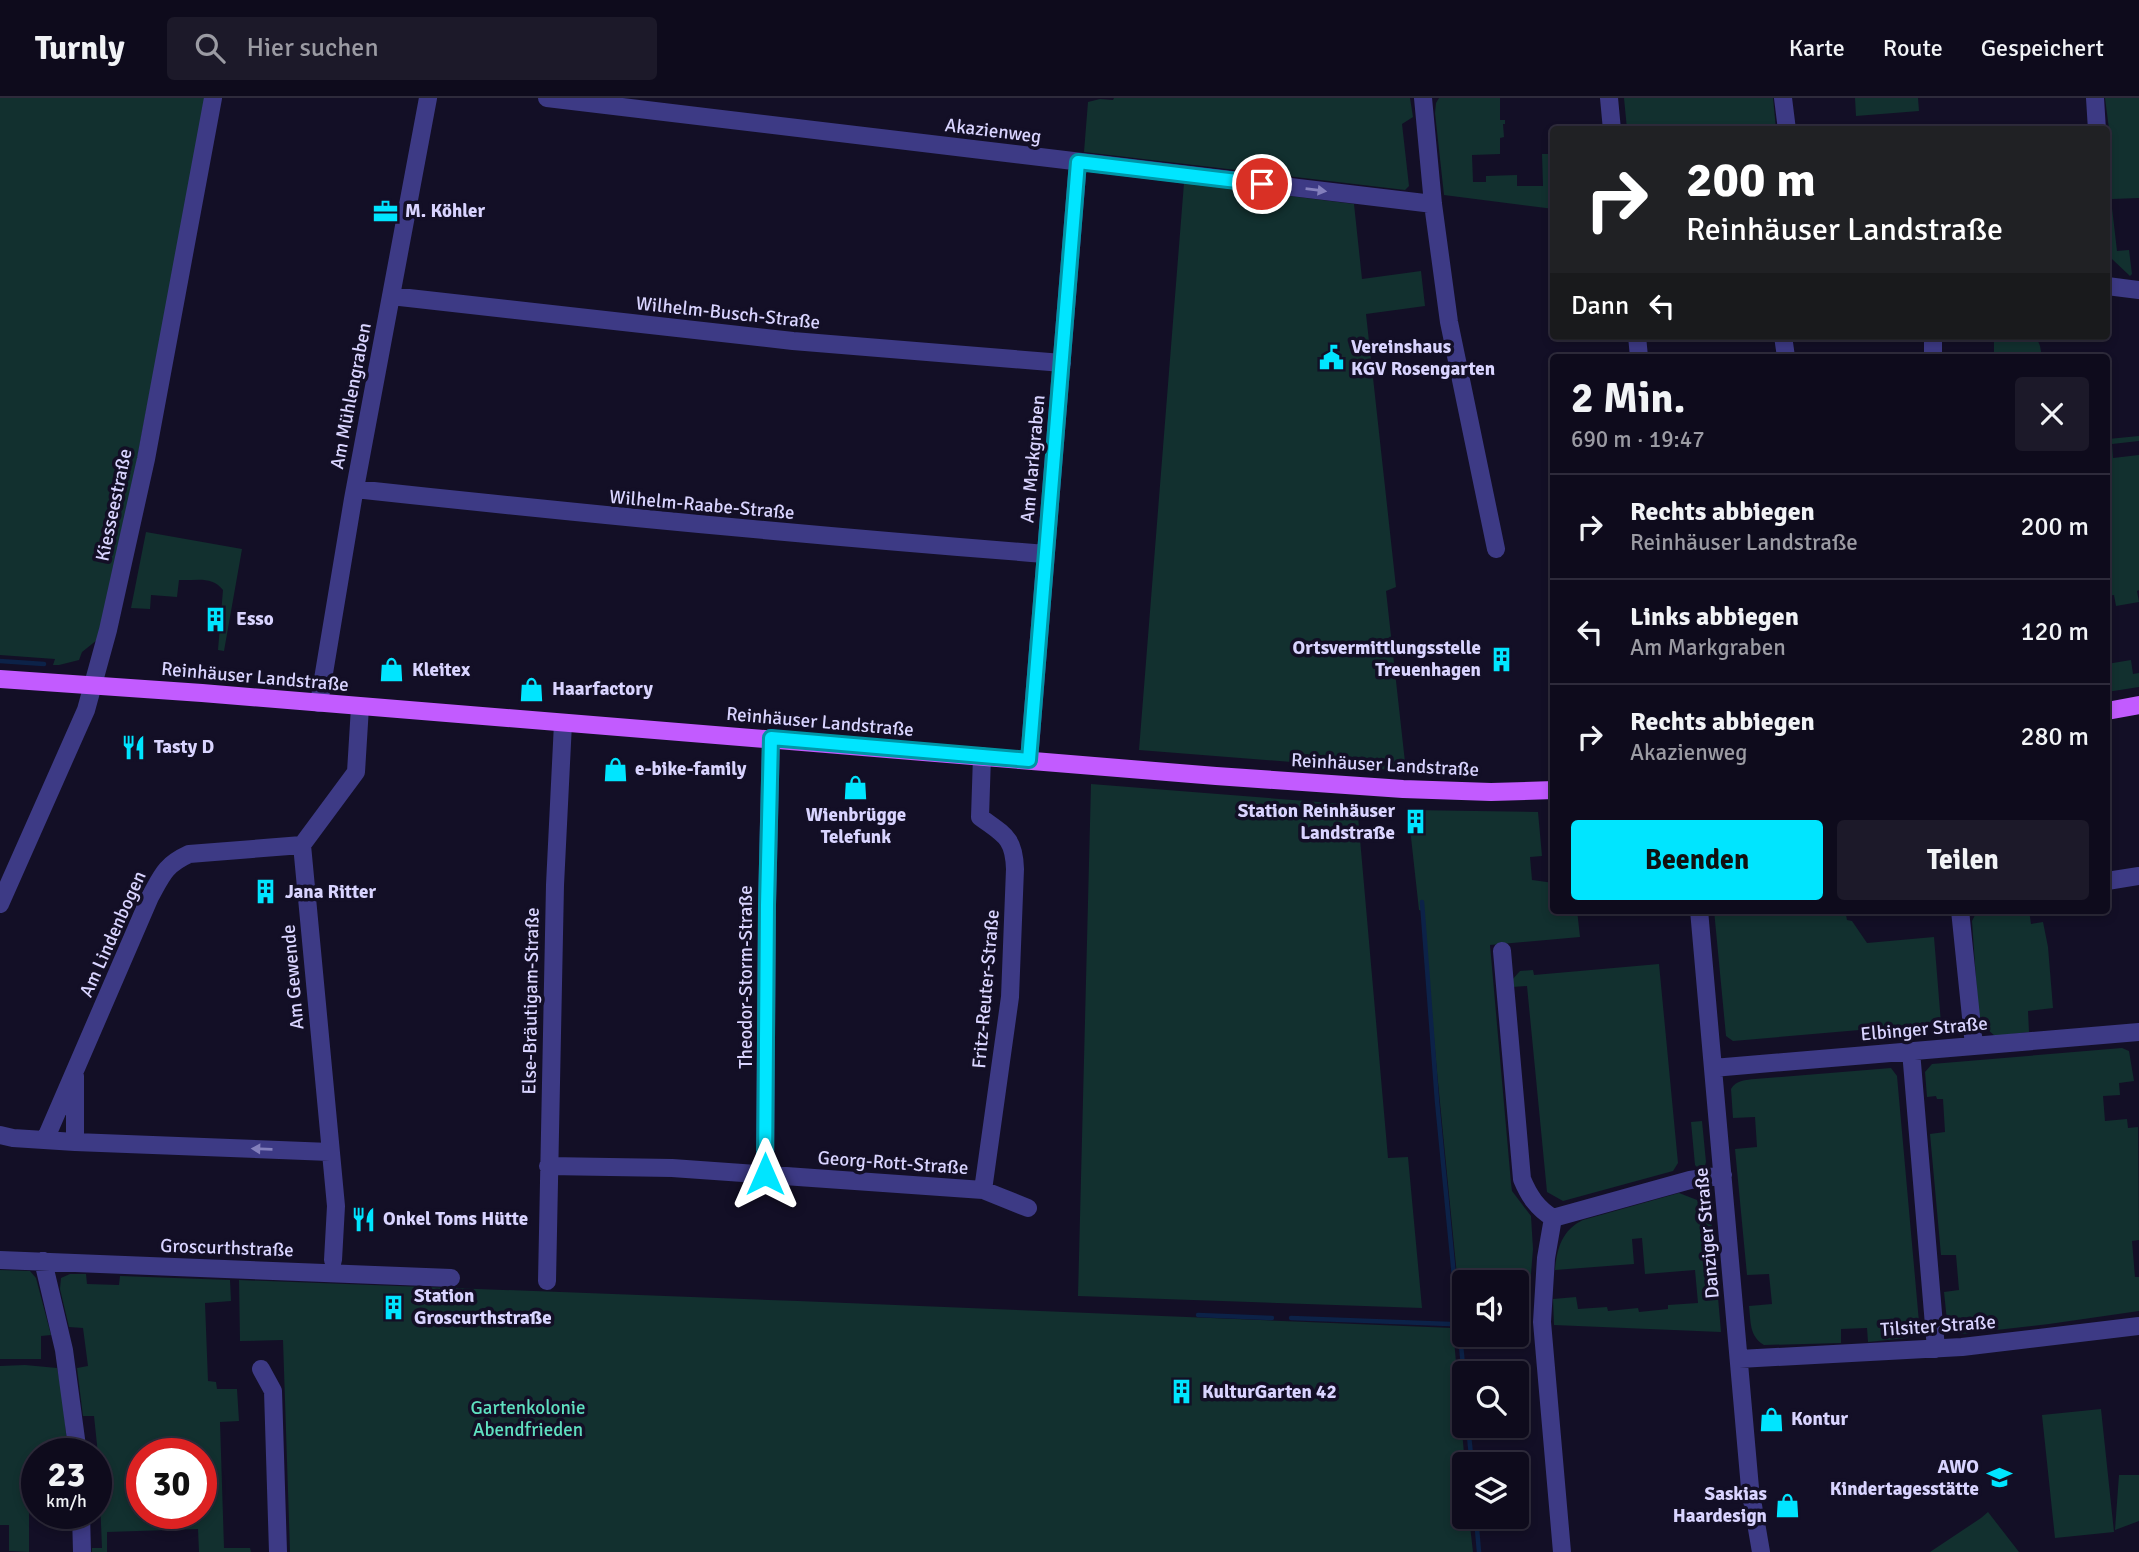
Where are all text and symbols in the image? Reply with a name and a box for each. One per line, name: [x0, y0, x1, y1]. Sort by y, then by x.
search box: [167, 17, 657, 80]
text: Turnly: [35, 28, 125, 69]
icon: search: [191, 29, 229, 67]
text: Hier suchen: [247, 32, 379, 64]
text: Karte: [1789, 33, 1845, 63]
text: Route: [1883, 33, 1943, 63]
text: Gespeichert: [1981, 33, 2104, 63]
street label: Akazienweg: [943, 113, 1043, 149]
text: 200 m: [1686, 150, 1816, 210]
pin: [1232, 154, 1292, 214]
icon: right: [1571, 154, 1662, 245]
icon: arrive: [1243, 165, 1281, 203]
one-way arrow: [1305, 185, 1327, 196]
office icon: M. Köhler: [371, 197, 399, 225]
place label: M. Köhler: [405, 199, 485, 223]
text: Reinhäuser Landstraße: [1686, 210, 2003, 249]
icon: left: [1643, 287, 1681, 325]
text: Dann: [1571, 290, 1629, 322]
street label: Wilhelm-Busch-Straße: [635, 291, 821, 335]
street label: Am Mühlengraben: [325, 321, 377, 471]
place label: Vereinshaus KGV Rosengarten: [1351, 335, 1495, 381]
public building icon: Vereinshaus KGV Rosengarten: [1317, 344, 1345, 372]
text: 2 Min.: [1571, 373, 1685, 424]
button: close: [2015, 377, 2089, 451]
street label: Am Markgraben: [1015, 394, 1051, 524]
text: 690 m · 19:47: [1571, 425, 1705, 454]
street label: Kiesseestraße: [90, 447, 138, 563]
street label: Wilhelm-Raabe-Straße: [608, 485, 796, 525]
text: Rechts abbiegen: [1630, 496, 1815, 528]
icon: right: [1571, 508, 1609, 546]
text: 200 m: [2020, 511, 2089, 543]
text: Reinhäuser Landstraße: [1630, 528, 1858, 557]
text: Links abbiegen: [1630, 601, 1799, 633]
building icon: Esso: [202, 605, 230, 633]
place label: Esso: [236, 607, 274, 631]
icon: left: [1571, 613, 1609, 651]
text: 120 m: [2020, 616, 2089, 648]
text: Am Markgraben: [1630, 633, 1786, 662]
place label: Ortsvermittlungsstelle Treuenhagen: [1293, 636, 1481, 682]
building icon: Ortsvermittlungsstelle Treuenhagen: [1487, 645, 1515, 673]
shop icon: Kleitex: [378, 656, 406, 684]
street label: Reinhäuser Landstraße: [160, 657, 350, 697]
place label: Kleitex: [412, 658, 471, 682]
shop icon: Haarfactory: [518, 675, 546, 703]
place label: Haarfactory: [552, 677, 653, 701]
street label: Reinhäuser Landstraße: [725, 702, 915, 742]
text: Rechts abbiegen: [1630, 706, 1815, 738]
icon: right: [1571, 718, 1609, 756]
text: 280 m: [2020, 721, 2089, 753]
restaurant icon: Tasty D: [120, 733, 148, 761]
place label: Tasty D: [154, 735, 214, 759]
text: Akazienweg: [1630, 738, 1747, 767]
street label: Reinhäuser Landstraße: [1290, 748, 1480, 782]
shop icon: e-bike-family: [601, 755, 629, 783]
place label: e-bike-family: [635, 757, 747, 781]
shop icon: Wienbrügge Telefunk: [842, 773, 870, 801]
place label: Station Reinhäuser Landstraße: [1238, 799, 1395, 845]
place label: Wienbrügge Telefunk: [806, 803, 906, 849]
building icon: Station Reinhäuser Landstraße: [1401, 808, 1429, 836]
button: Beenden: [1571, 820, 1823, 900]
button: Teilen: [1837, 820, 2089, 900]
street label: Am Lindenbogen: [74, 867, 152, 1001]
building icon: Jana Ritter: [251, 878, 279, 906]
place label: Jana Ritter: [285, 880, 376, 904]
street label: Theodor-Storm-Straße: [734, 885, 758, 1069]
street label: Else-Bräutigam-Straße: [517, 907, 545, 1095]
street label: Fritz-Reuter-Straße: [967, 909, 1005, 1069]
street label: Am Gewende: [276, 923, 310, 1031]
street label: Elbinger Straße: [1859, 1011, 1989, 1047]
position arrow: [728, 1137, 802, 1211]
one-way arrow: [251, 1144, 273, 1155]
street label: Georg-Rott-Straße: [817, 1146, 969, 1180]
street label: Danziger Straße: [1689, 1166, 1725, 1300]
restaurant icon: Onkel Toms Hütte: [349, 1205, 377, 1233]
place label: Onkel Toms Hütte: [383, 1207, 528, 1231]
street label: Groscurthstraße: [160, 1234, 294, 1262]
map controls: [1452, 1270, 1529, 1529]
button: sound: [1452, 1270, 1529, 1347]
place label: Station Groscurthstraße: [414, 1284, 552, 1330]
building icon: Station Groscurthstraße: [380, 1293, 408, 1321]
street label: Tilsiter Straße: [1879, 1310, 1997, 1342]
button: search: [1452, 1361, 1529, 1438]
building icon: KulturGarten 42: [1168, 1378, 1196, 1406]
place label: KulturGarten 42: [1202, 1380, 1337, 1404]
park label: Gartenkolonie Abendfrieden: [471, 1396, 585, 1442]
shop icon: Kontur: [1757, 1405, 1785, 1433]
place label: Kontur: [1791, 1407, 1848, 1431]
speed limit sign: 30: [126, 1438, 217, 1529]
button: layers: [1452, 1452, 1529, 1529]
text: 23: [48, 1453, 85, 1496]
place label: AWO Kindertagesstätte: [1830, 1455, 1979, 1501]
school or university icon: AWO Kindertagesstätte: [1985, 1464, 2013, 1492]
place label: Saskias Haardesign: [1673, 1482, 1767, 1528]
text: km/h: [46, 1490, 87, 1512]
shop icon: Saskias Haardesign: [1773, 1491, 1801, 1519]

